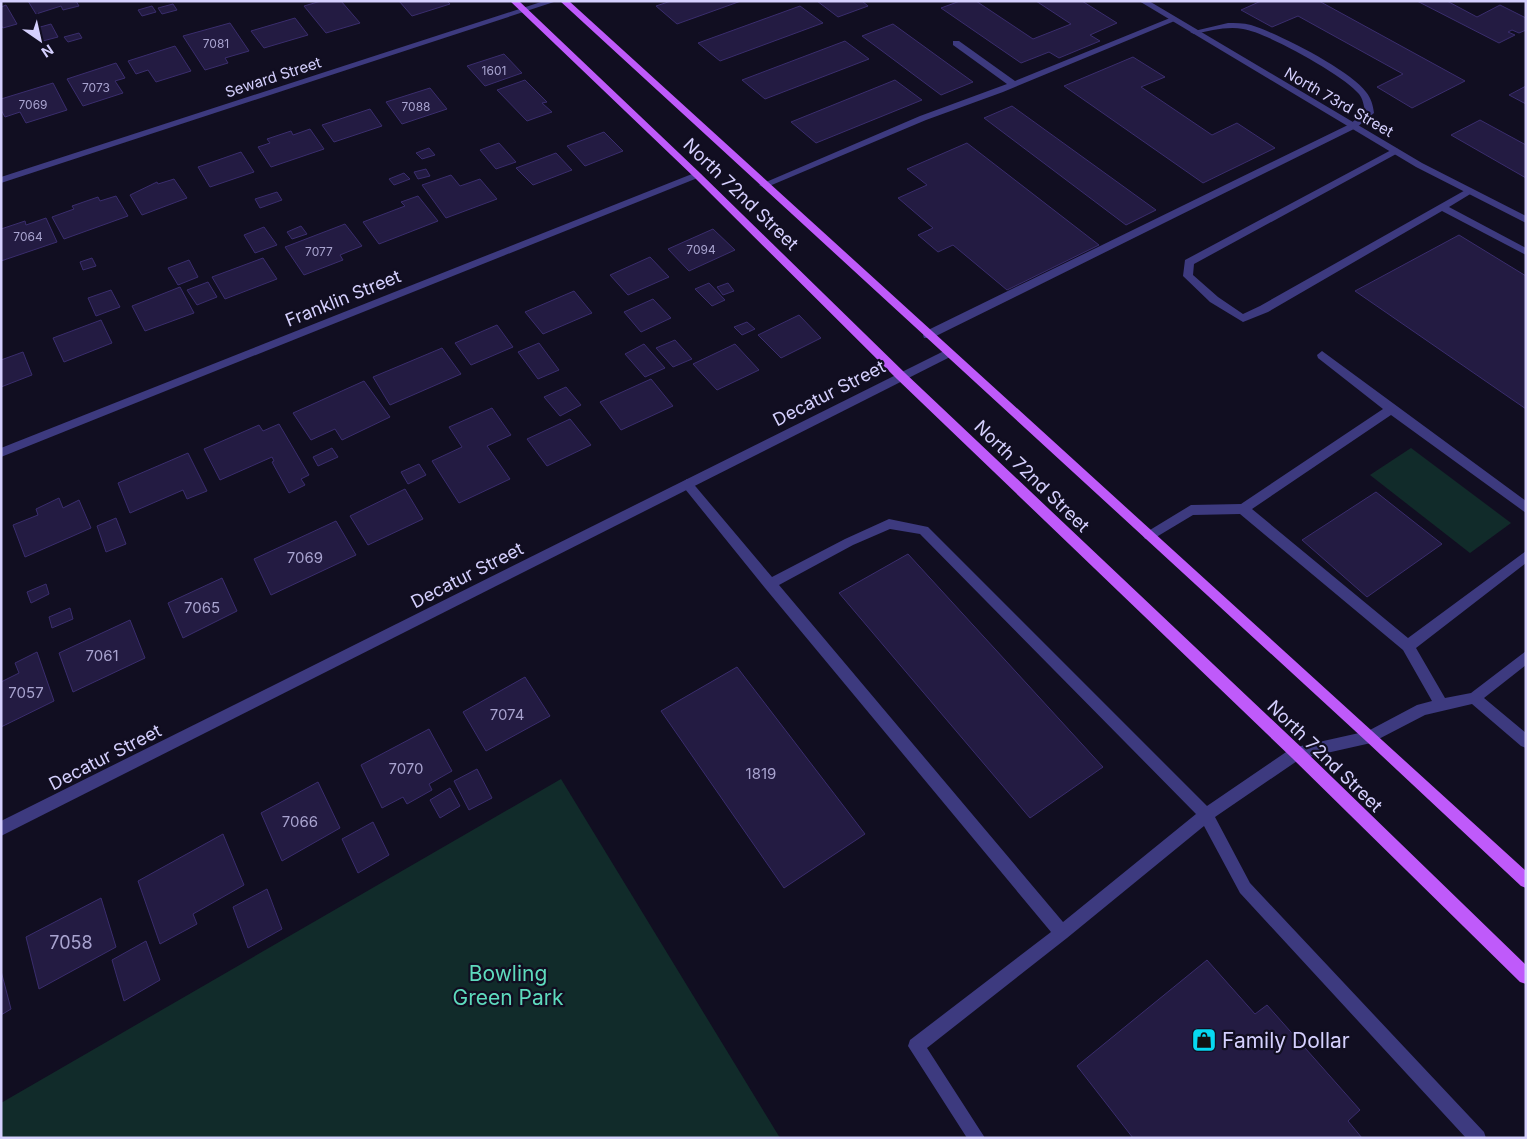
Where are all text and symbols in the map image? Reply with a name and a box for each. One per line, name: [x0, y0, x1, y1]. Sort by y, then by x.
north arrow: [15, 15, 65, 65]
house number: 7081: [203, 36, 229, 51]
text: N: [38, 41, 57, 61]
street label: Seward Street: [223, 52, 324, 101]
house number: 1601: [482, 63, 506, 78]
street label: North 73rd Street: [1281, 63, 1397, 141]
house number: 7073: [82, 80, 110, 95]
house number: 7069: [18, 97, 48, 112]
house number: 7088: [401, 99, 431, 114]
street label: North 72nd Street: [679, 134, 803, 254]
house number: 7064: [13, 229, 43, 244]
house number: 7094: [686, 242, 716, 257]
house number: 7077: [305, 244, 333, 259]
street label: Franklin Street: [282, 265, 404, 331]
street label: Decatur Street: [769, 356, 889, 430]
street label: North 72nd Street: [970, 416, 1094, 536]
street label: Decatur Street: [407, 538, 527, 612]
house number: 7069: [287, 548, 323, 567]
house number: 7065: [184, 598, 220, 617]
house number: 7061: [85, 646, 119, 665]
house number: 7057: [8, 683, 44, 702]
street label: North 72nd Street: [1263, 696, 1387, 816]
house number: 7074: [490, 705, 524, 724]
street label: Decatur Street: [45, 720, 165, 794]
house number: 7070: [388, 759, 424, 778]
house number: 1819: [746, 764, 776, 783]
house number: 7066: [282, 812, 318, 831]
house number: 7058: [49, 932, 93, 953]
park label: Bowling Green Park: [453, 961, 564, 1010]
shop icon: Family Dollar: [1191, 1027, 1217, 1053]
place label: Family Dollar: [1222, 1028, 1350, 1053]

